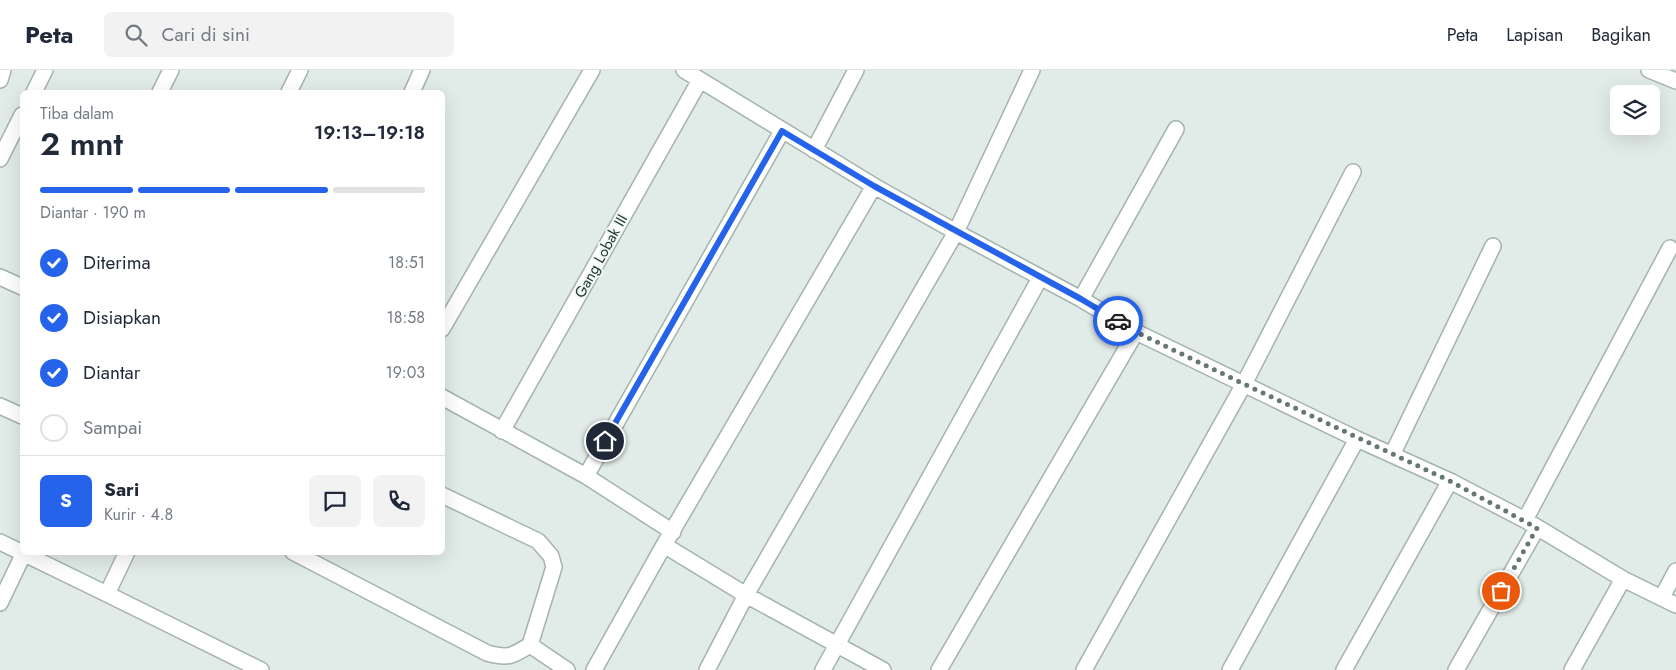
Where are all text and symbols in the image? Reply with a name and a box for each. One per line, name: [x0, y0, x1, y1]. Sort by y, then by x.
search box: [104, 12, 454, 57]
text: Peta: [25, 17, 74, 52]
icon: search: [122, 21, 150, 49]
text: Cari di sini: [162, 21, 250, 48]
text: Peta: [1447, 22, 1478, 48]
text: Lapisan: [1506, 22, 1563, 48]
text: Bagikan: [1591, 22, 1651, 48]
map controls: [1610, 85, 1660, 135]
button: layers: [1610, 85, 1660, 135]
text: Tiba dalam: [40, 102, 114, 125]
text: 19:13–19:18: [314, 119, 425, 146]
text: 2 mnt: [40, 121, 123, 167]
text: Diantar · 190 m: [40, 201, 146, 224]
street label: Gang Lobak III: [569, 210, 633, 302]
icon: check: [40, 249, 68, 277]
text: Diterima: [83, 249, 151, 276]
text: 18:51: [388, 251, 425, 274]
courier: [1093, 296, 1143, 346]
icon: check: [40, 304, 68, 332]
text: Disiapkan: [83, 304, 161, 331]
text: 18:58: [387, 306, 425, 329]
icon: car: [1104, 307, 1132, 335]
icon: check: [40, 359, 68, 387]
text: Diantar: [83, 359, 140, 386]
text: 19:03: [385, 361, 425, 384]
text: Sampai: [83, 414, 142, 441]
pin: [584, 420, 626, 462]
icon: home: [591, 427, 619, 455]
button: chat: [309, 475, 361, 527]
button: phone: [373, 475, 425, 527]
text: Sari: [104, 476, 139, 503]
text: S: [60, 487, 72, 514]
text: Kurir · 4.8: [104, 503, 173, 526]
pin: [1480, 570, 1522, 612]
icon: bag: [1487, 577, 1515, 605]

